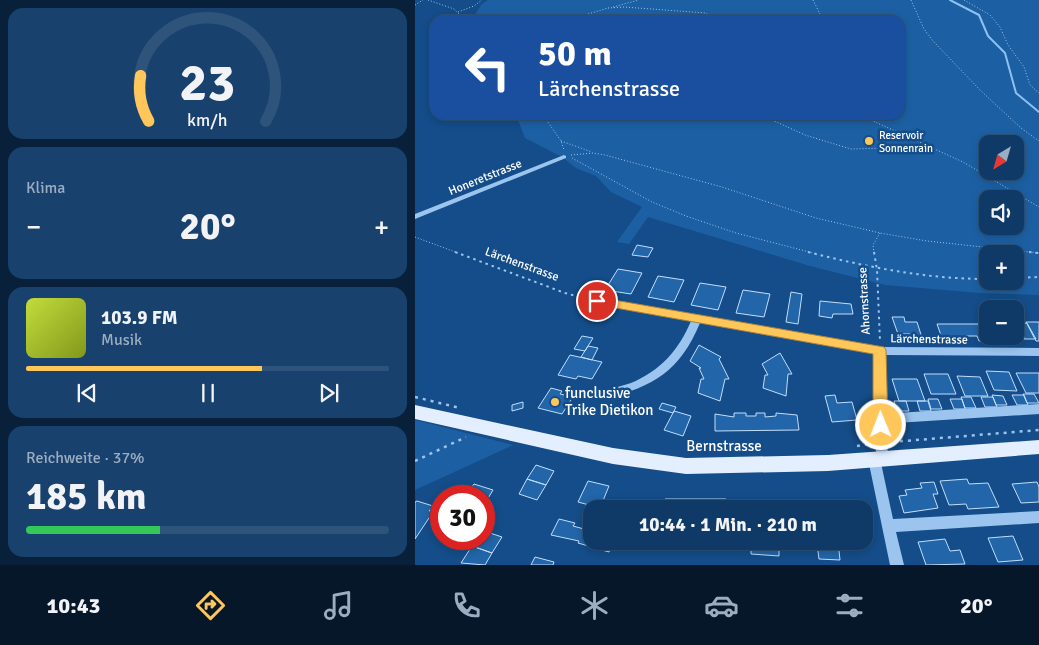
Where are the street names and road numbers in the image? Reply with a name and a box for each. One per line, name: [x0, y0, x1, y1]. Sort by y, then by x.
street label: Honeretstrasse: [446, 156, 524, 199]
street label: Lärchenstrasse: [483, 244, 561, 285]
street label: Ahornstrasse: [855, 267, 874, 335]
street label: Lärchenstrasse: [890, 331, 968, 348]
street label: Bernstrasse: [686, 437, 762, 455]

